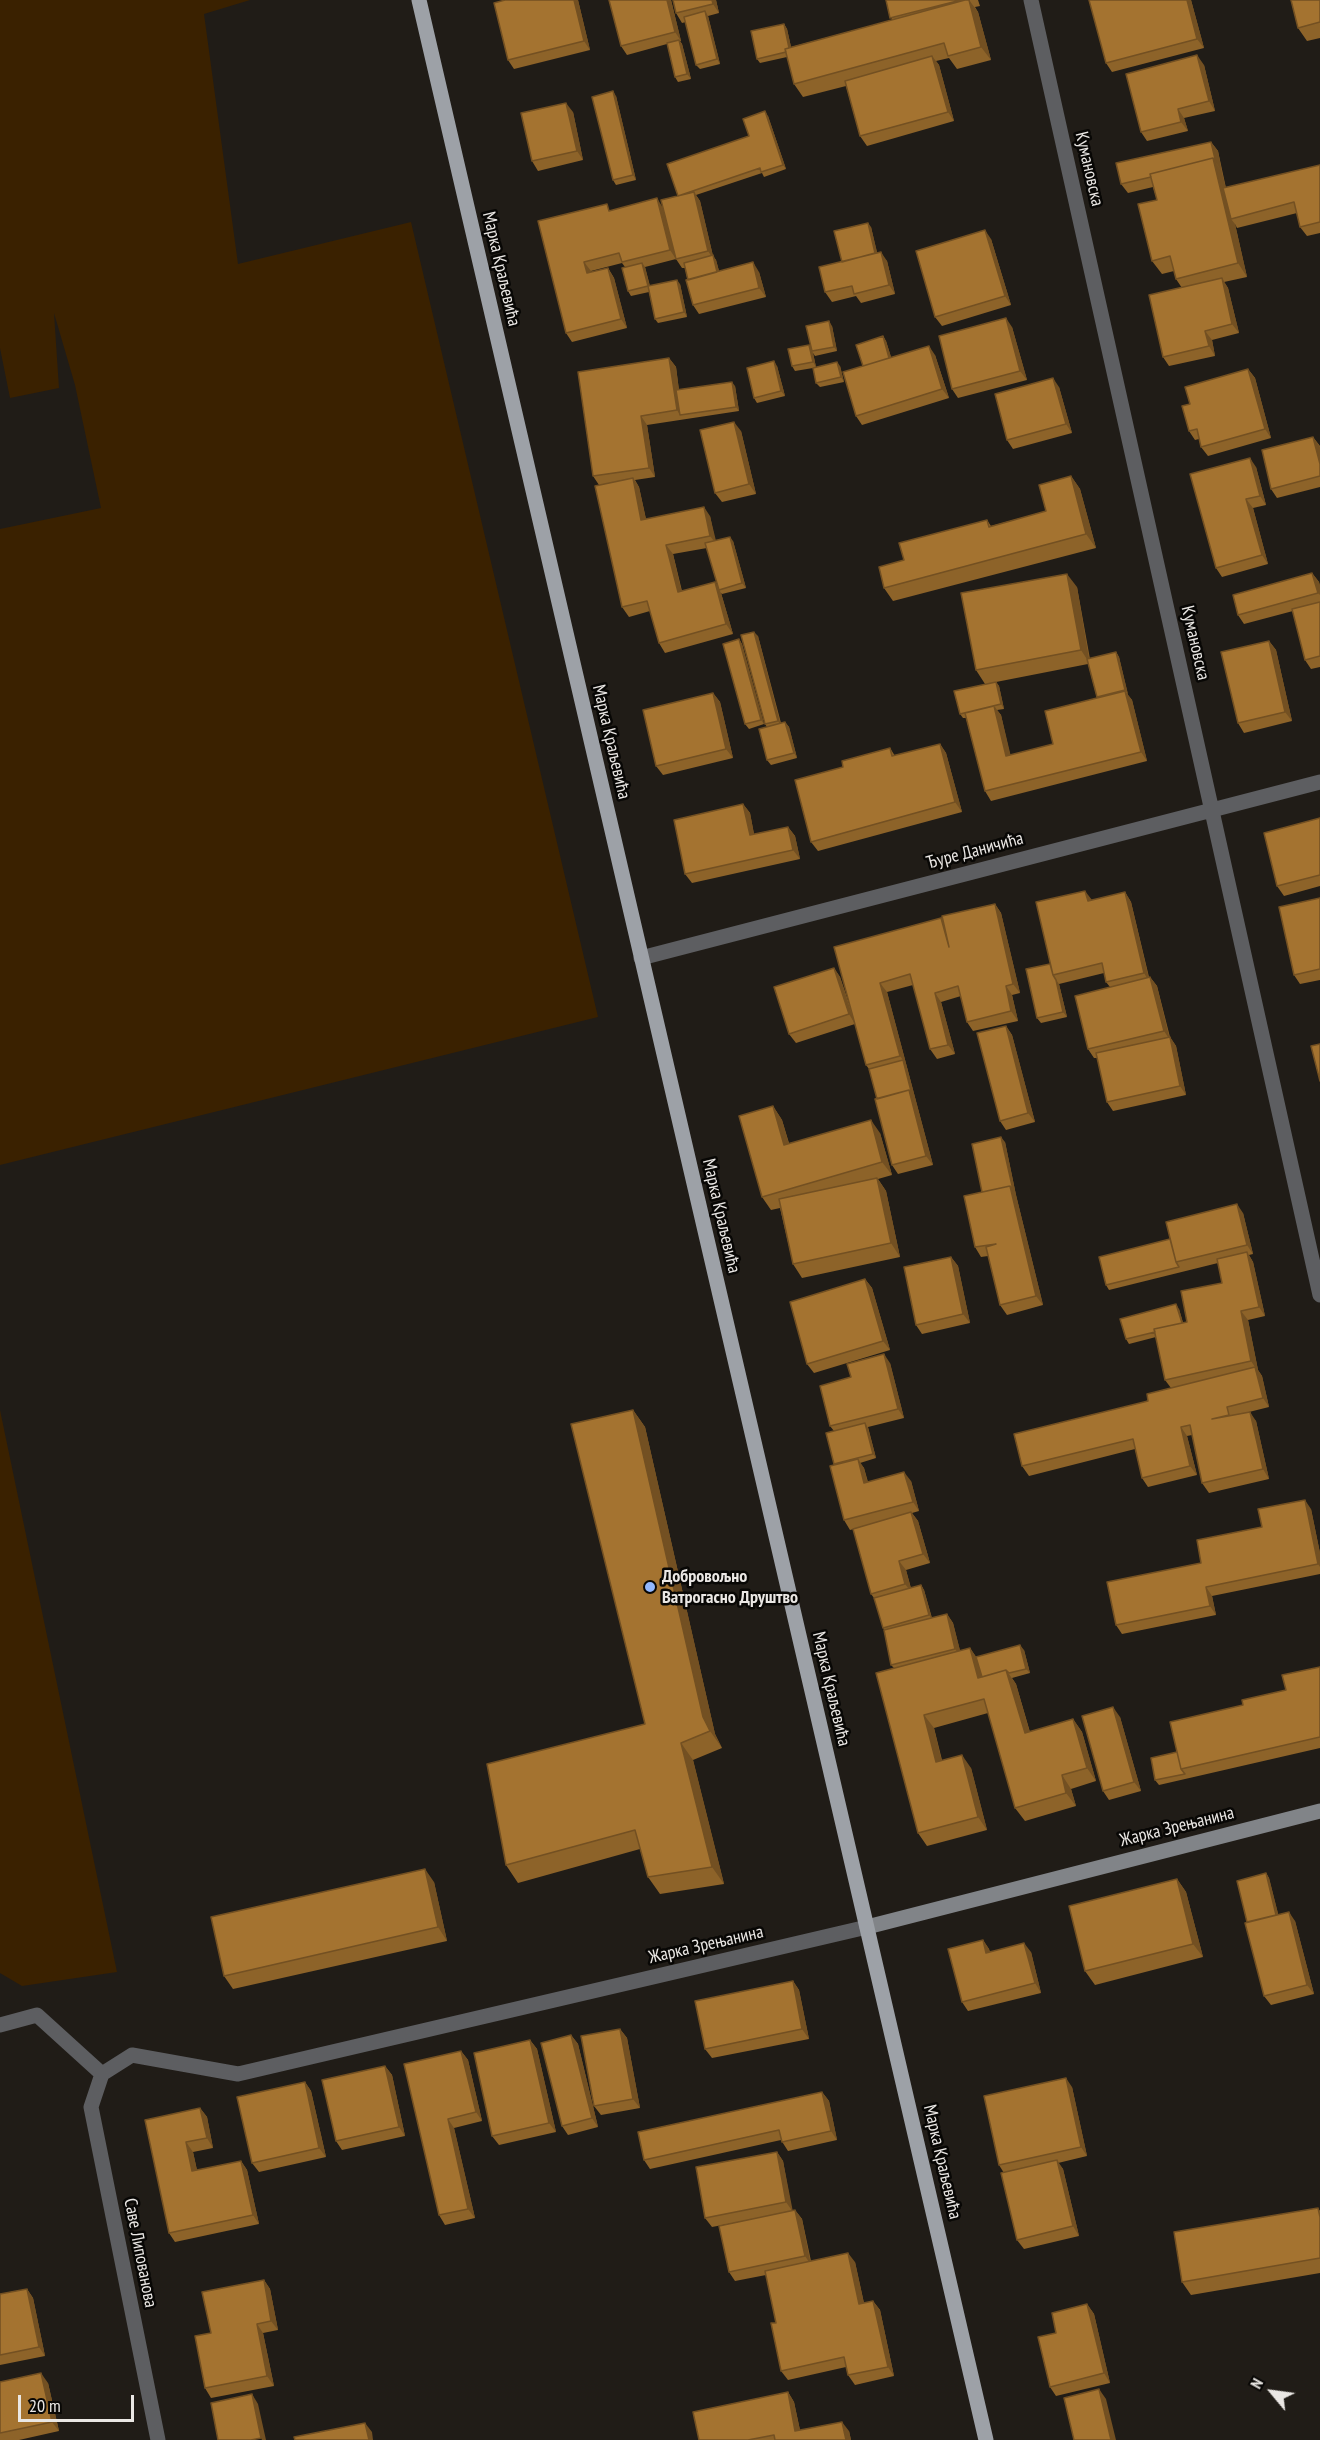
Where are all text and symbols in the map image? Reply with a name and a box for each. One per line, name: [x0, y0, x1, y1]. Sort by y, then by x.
street label: Кумановска: [1070, 130, 1108, 208]
street label: Марка Краљевића: [477, 210, 525, 328]
street label: Кумановска: [1176, 604, 1214, 682]
street label: Марка Краљевића: [587, 683, 635, 801]
street label: Ђуре Даничића: [924, 828, 1026, 874]
street label: Марка Краљевића: [697, 1157, 745, 1275]
place label: Добровољно Ватрогасно Друштво: [662, 1566, 798, 1608]
marker: Добровољно Ватрогасно Друштво: [643, 1580, 657, 1594]
street label: Марка Краљевића: [807, 1630, 855, 1748]
street label: Жарка Зрењанина: [1118, 1802, 1236, 1852]
street label: Жарка Зрењанина: [647, 1921, 765, 1969]
street label: Марка Краљевића: [918, 2103, 966, 2221]
street label: Саве Липованова: [119, 2197, 161, 2309]
north arrow: [1242, 2362, 1302, 2422]
text: N: [1245, 2375, 1267, 2392]
scale bar: [21, 2383, 136, 2421]
text: 20 m: [29, 2394, 61, 2417]

